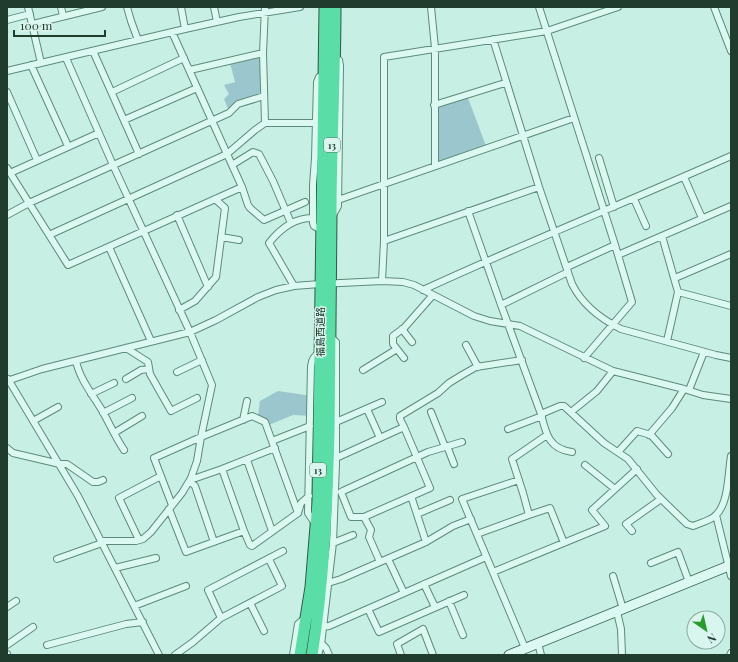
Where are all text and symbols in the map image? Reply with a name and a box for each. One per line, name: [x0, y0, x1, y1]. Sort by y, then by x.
scale bar: [14, 12, 105, 38]
text: 100 m: [20, 17, 53, 33]
road number: 13: [324, 138, 340, 152]
street label: 福島西道路: [313, 307, 327, 357]
road number: 13: [310, 463, 326, 477]
north arrow: [686, 610, 726, 650]
text: N: [704, 630, 719, 647]

